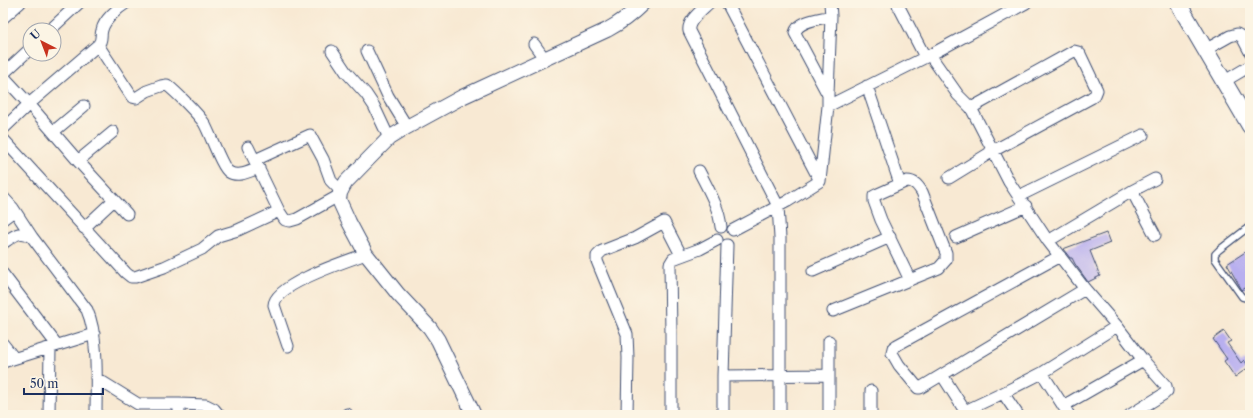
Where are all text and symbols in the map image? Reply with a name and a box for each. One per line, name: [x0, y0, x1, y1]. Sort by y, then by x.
north arrow: [22, 22, 62, 62]
text: U: [27, 26, 43, 43]
scale bar: [24, 370, 103, 396]
text: 50 m: [30, 376, 59, 391]

